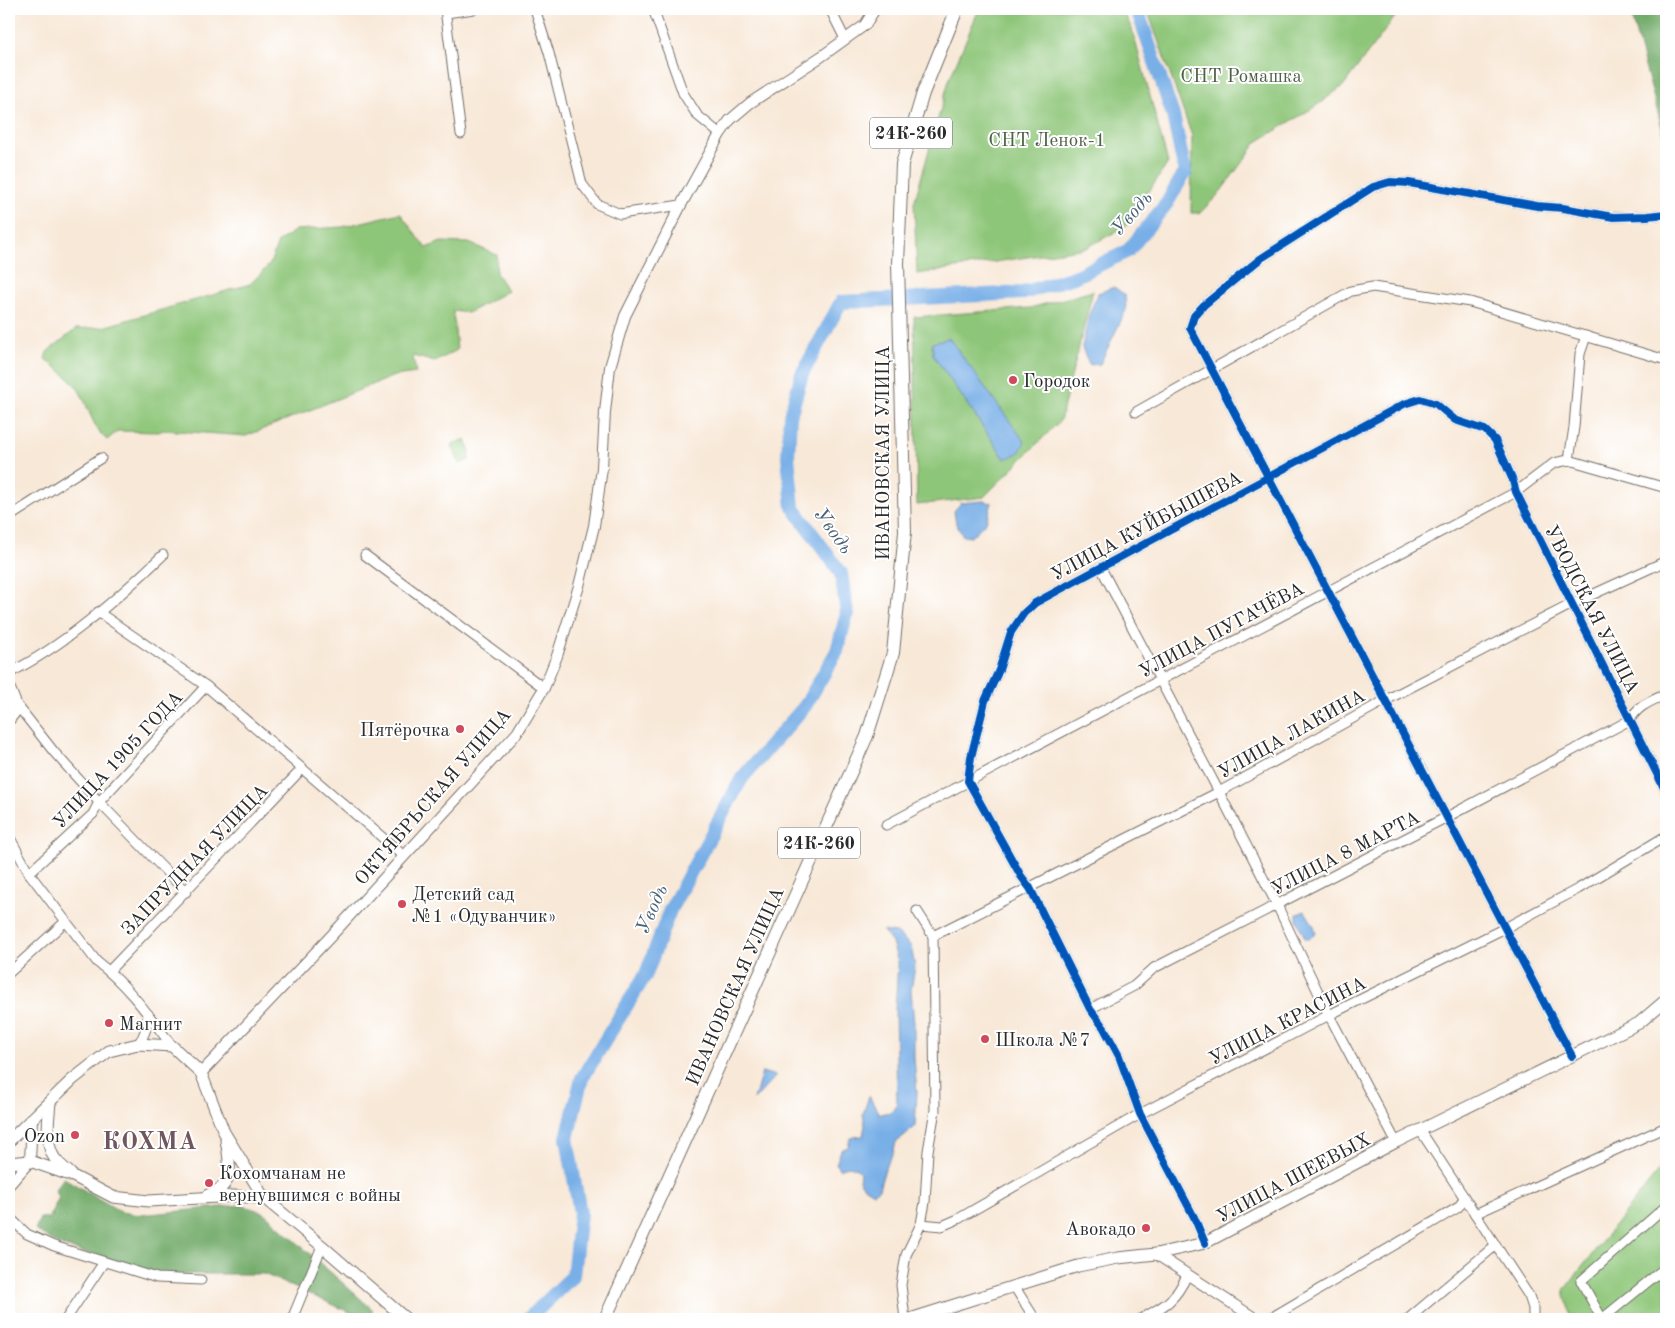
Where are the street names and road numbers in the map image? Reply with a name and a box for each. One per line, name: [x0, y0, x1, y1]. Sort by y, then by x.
road number: 24К-260: [870, 118, 952, 148]
street label: ИВАНОВСКАЯ УЛИЦА: [875, 345, 894, 561]
street label: УЛИЦА КУЙБЫШЕВА: [1047, 465, 1246, 586]
street label: УВОДСКАЯ УЛИЦА: [1540, 523, 1642, 698]
street label: УЛИЦА ПУГАЧЁВА: [1135, 577, 1308, 683]
street label: УЛИЦА ЛАКИНА: [1216, 687, 1369, 783]
street label: УЛИЦА 1905 ГОДА: [50, 688, 188, 833]
street label: ОКТЯБРЬСКАЯ УЛИЦА: [352, 705, 516, 890]
street label: ЗАПРУДНАЯ УЛИЦА: [119, 781, 273, 940]
street label: УЛИЦА 8 МАРТА: [1269, 808, 1424, 900]
road number: 24К-260: [778, 828, 860, 858]
street label: ИВАНОВСКАЯ УЛИЦА: [684, 884, 789, 1089]
street label: УЛИЦА КРАСИНА: [1207, 974, 1370, 1070]
street label: УЛИЦА ШЕЕВЫХ: [1214, 1131, 1374, 1228]

